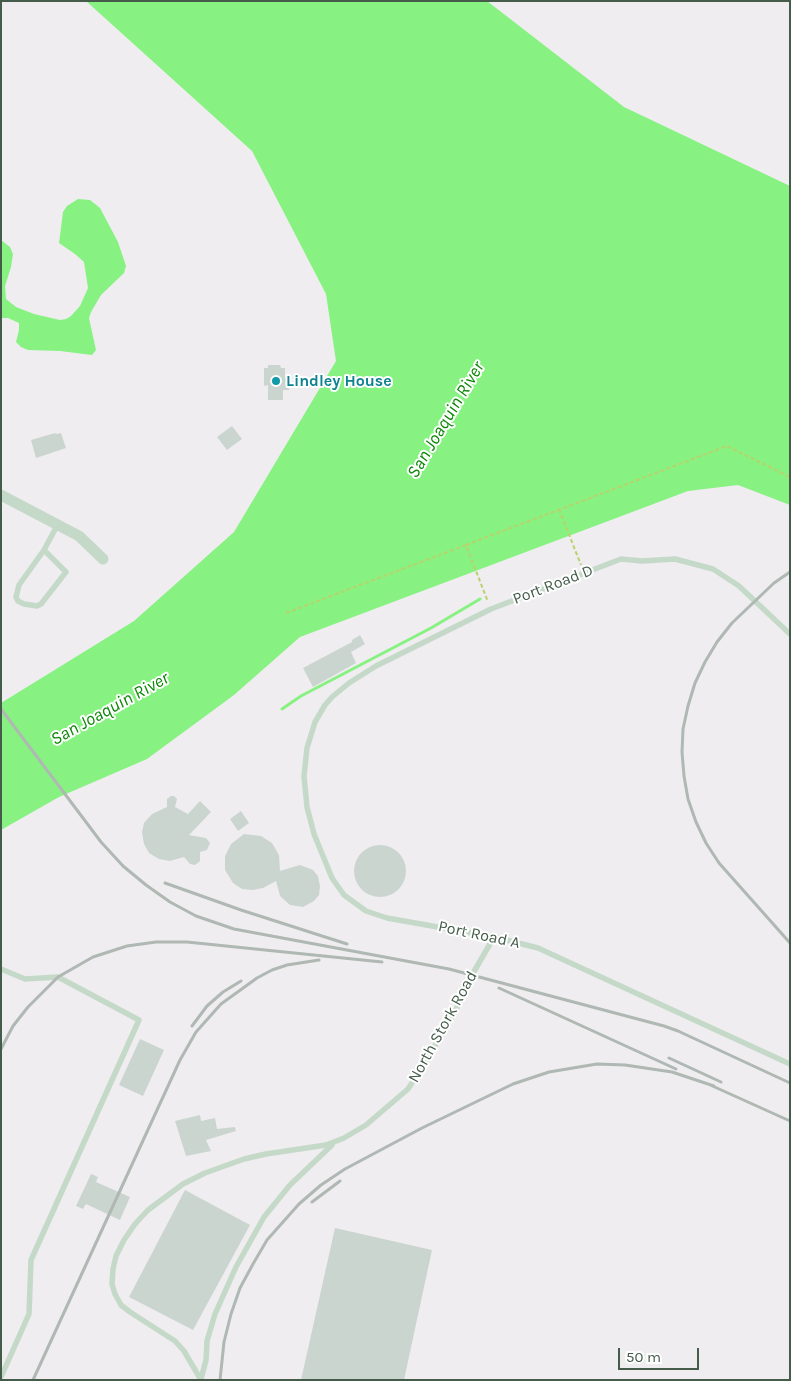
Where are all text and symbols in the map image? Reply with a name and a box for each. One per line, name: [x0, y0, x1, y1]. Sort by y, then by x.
water label: San Joaquin River: [403, 358, 489, 482]
place label: Lindley House: [286, 371, 392, 391]
marker: Lindley House: [270, 375, 282, 387]
street label: Port Road D: [510, 561, 596, 609]
water label: San Joaquin River: [47, 668, 173, 750]
street label: Port Road A: [436, 917, 522, 953]
street label: North Stork Road: [404, 968, 482, 1086]
scale bar: [621, 1338, 702, 1370]
text: 50 m: [626, 1348, 661, 1366]

